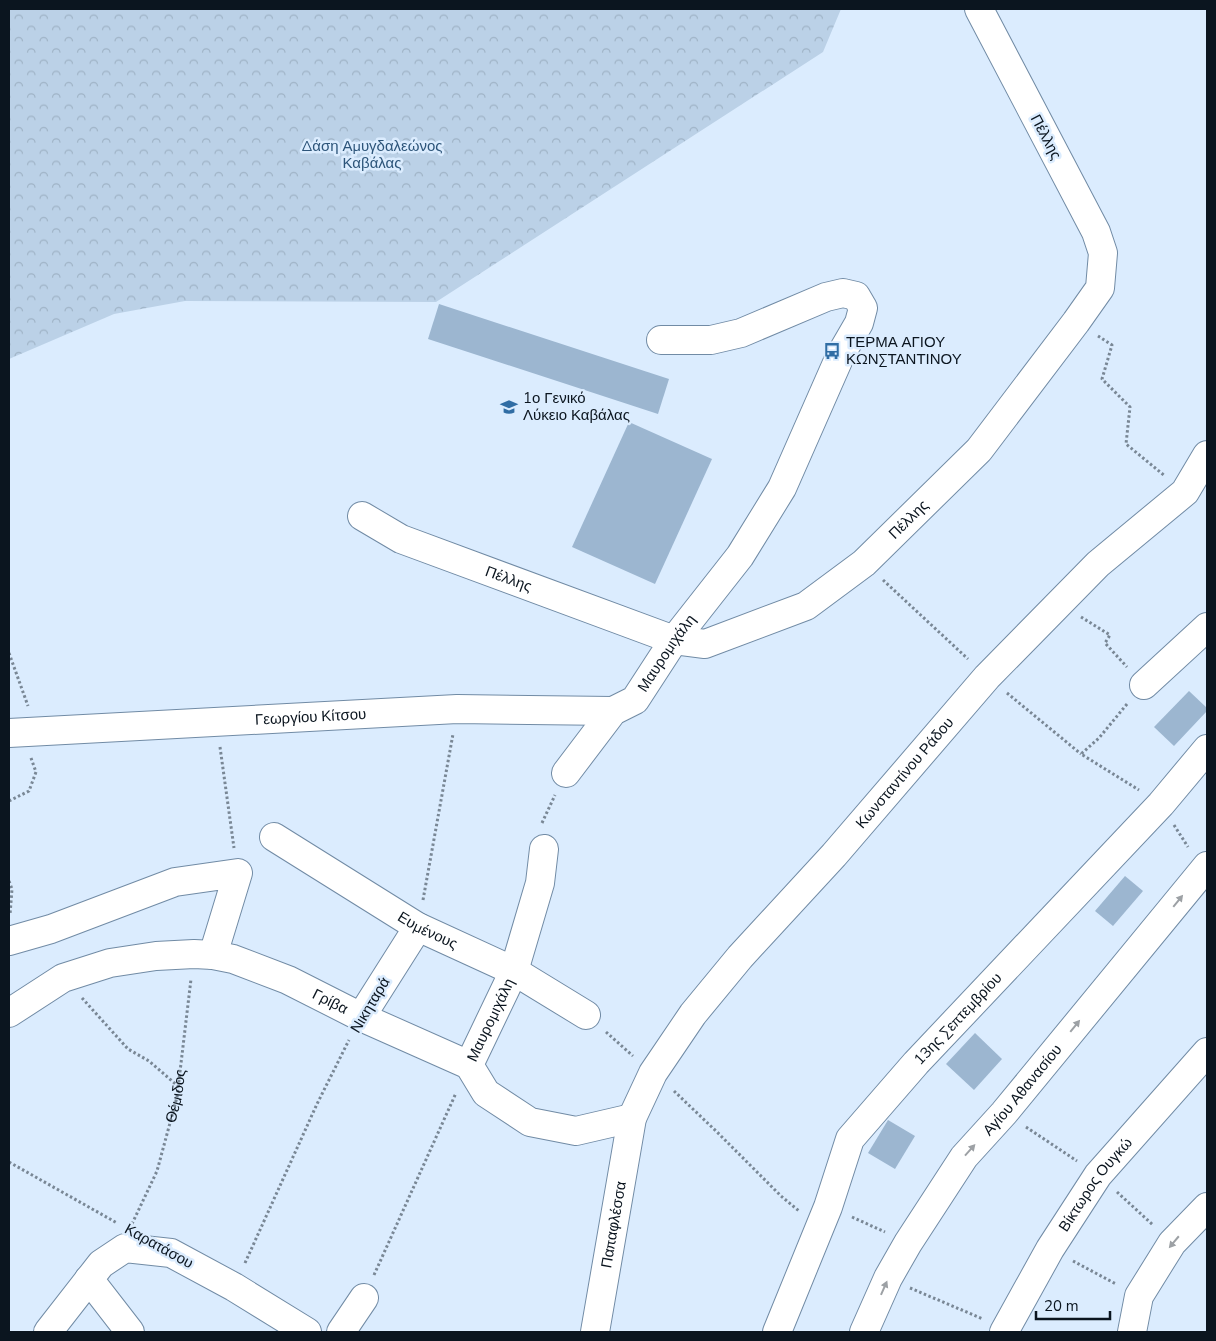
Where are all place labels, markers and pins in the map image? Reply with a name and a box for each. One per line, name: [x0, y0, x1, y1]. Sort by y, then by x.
place label: ΤΕΡΜΑ ΑΓΙΟΥ ΚΩΝΣΤΑΝΤΙΝΟΥ: [846, 332, 962, 369]
bus stop icon: ΤΕΡΜΑ ΑΓΙΟΥ ΚΩΝΣΤΑΝΤΙΝΟΥ: [822, 341, 842, 361]
place label: 1ο Γενικό Λύκειο Καβάλας: [523, 388, 630, 425]
school or university icon: 1ο Γενικό Λύκειο Καβάλας: [499, 397, 519, 417]

